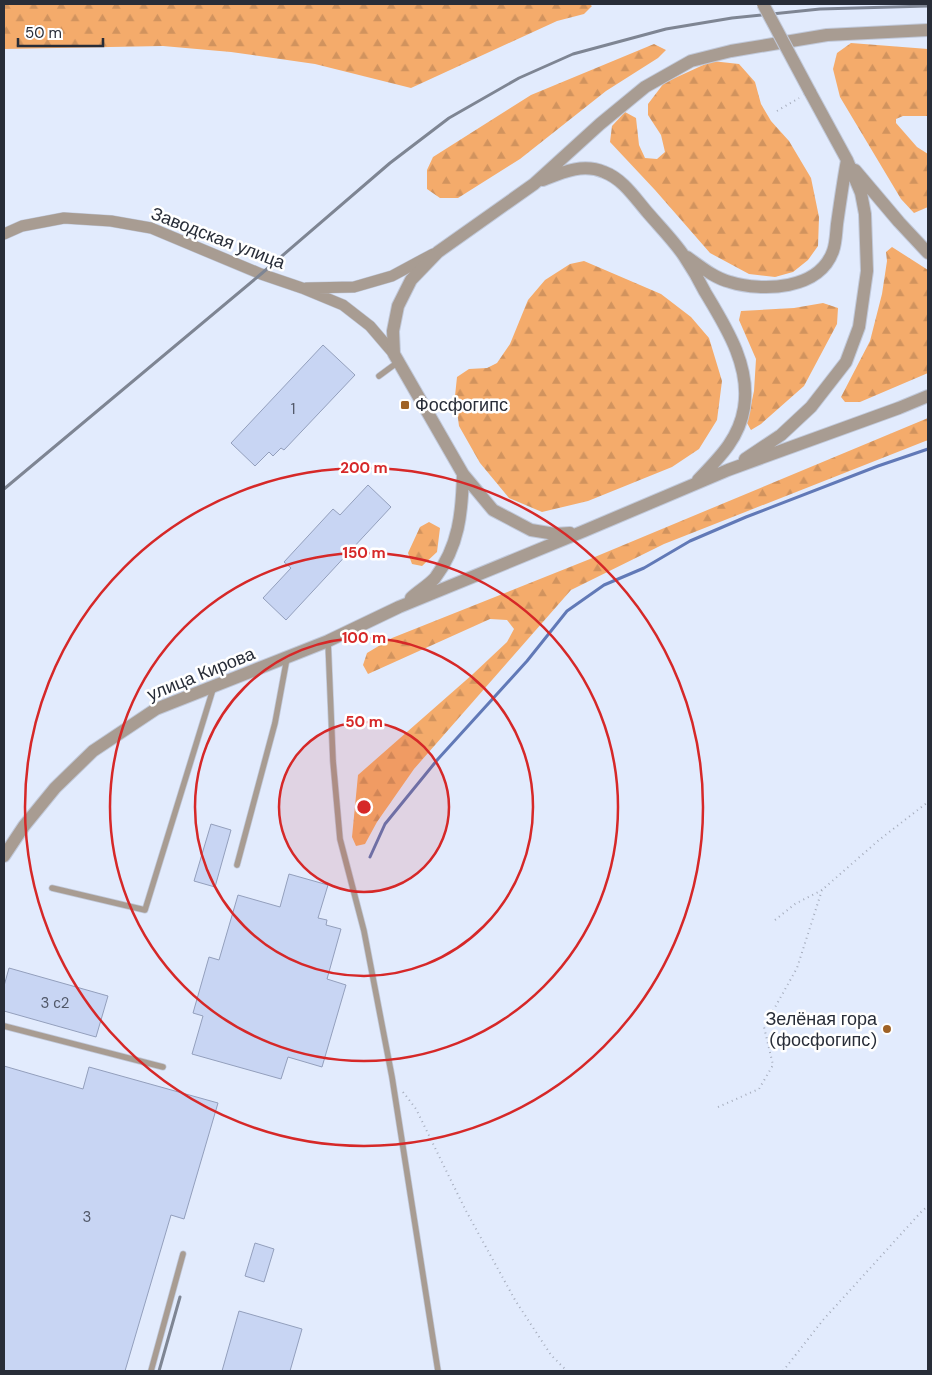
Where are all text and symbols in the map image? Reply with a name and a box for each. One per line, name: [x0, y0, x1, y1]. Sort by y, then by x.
scale bar: [18, 15, 102, 47]
text: 50 m: [25, 23, 62, 43]
street label: Заводская улица: [148, 201, 289, 275]
place label: Фосфогипс: [415, 393, 508, 417]
house number: 1: [291, 399, 295, 419]
marker: Фосфогипс: [399, 399, 411, 411]
text: 200 m: [340, 458, 388, 478]
text: 150 m: [343, 543, 386, 563]
text: 100 m: [342, 628, 386, 648]
street label: улица Кирова: [144, 641, 259, 707]
text: 50 m: [345, 712, 383, 732]
centre of rings: [355, 798, 373, 816]
house number: 3 с2: [41, 993, 70, 1013]
place label: Зелёная гора (фосфогипс): [766, 1007, 878, 1052]
marker: Зелёная гора (фосфогипс): [881, 1023, 893, 1035]
house number: 3: [83, 1207, 91, 1227]

